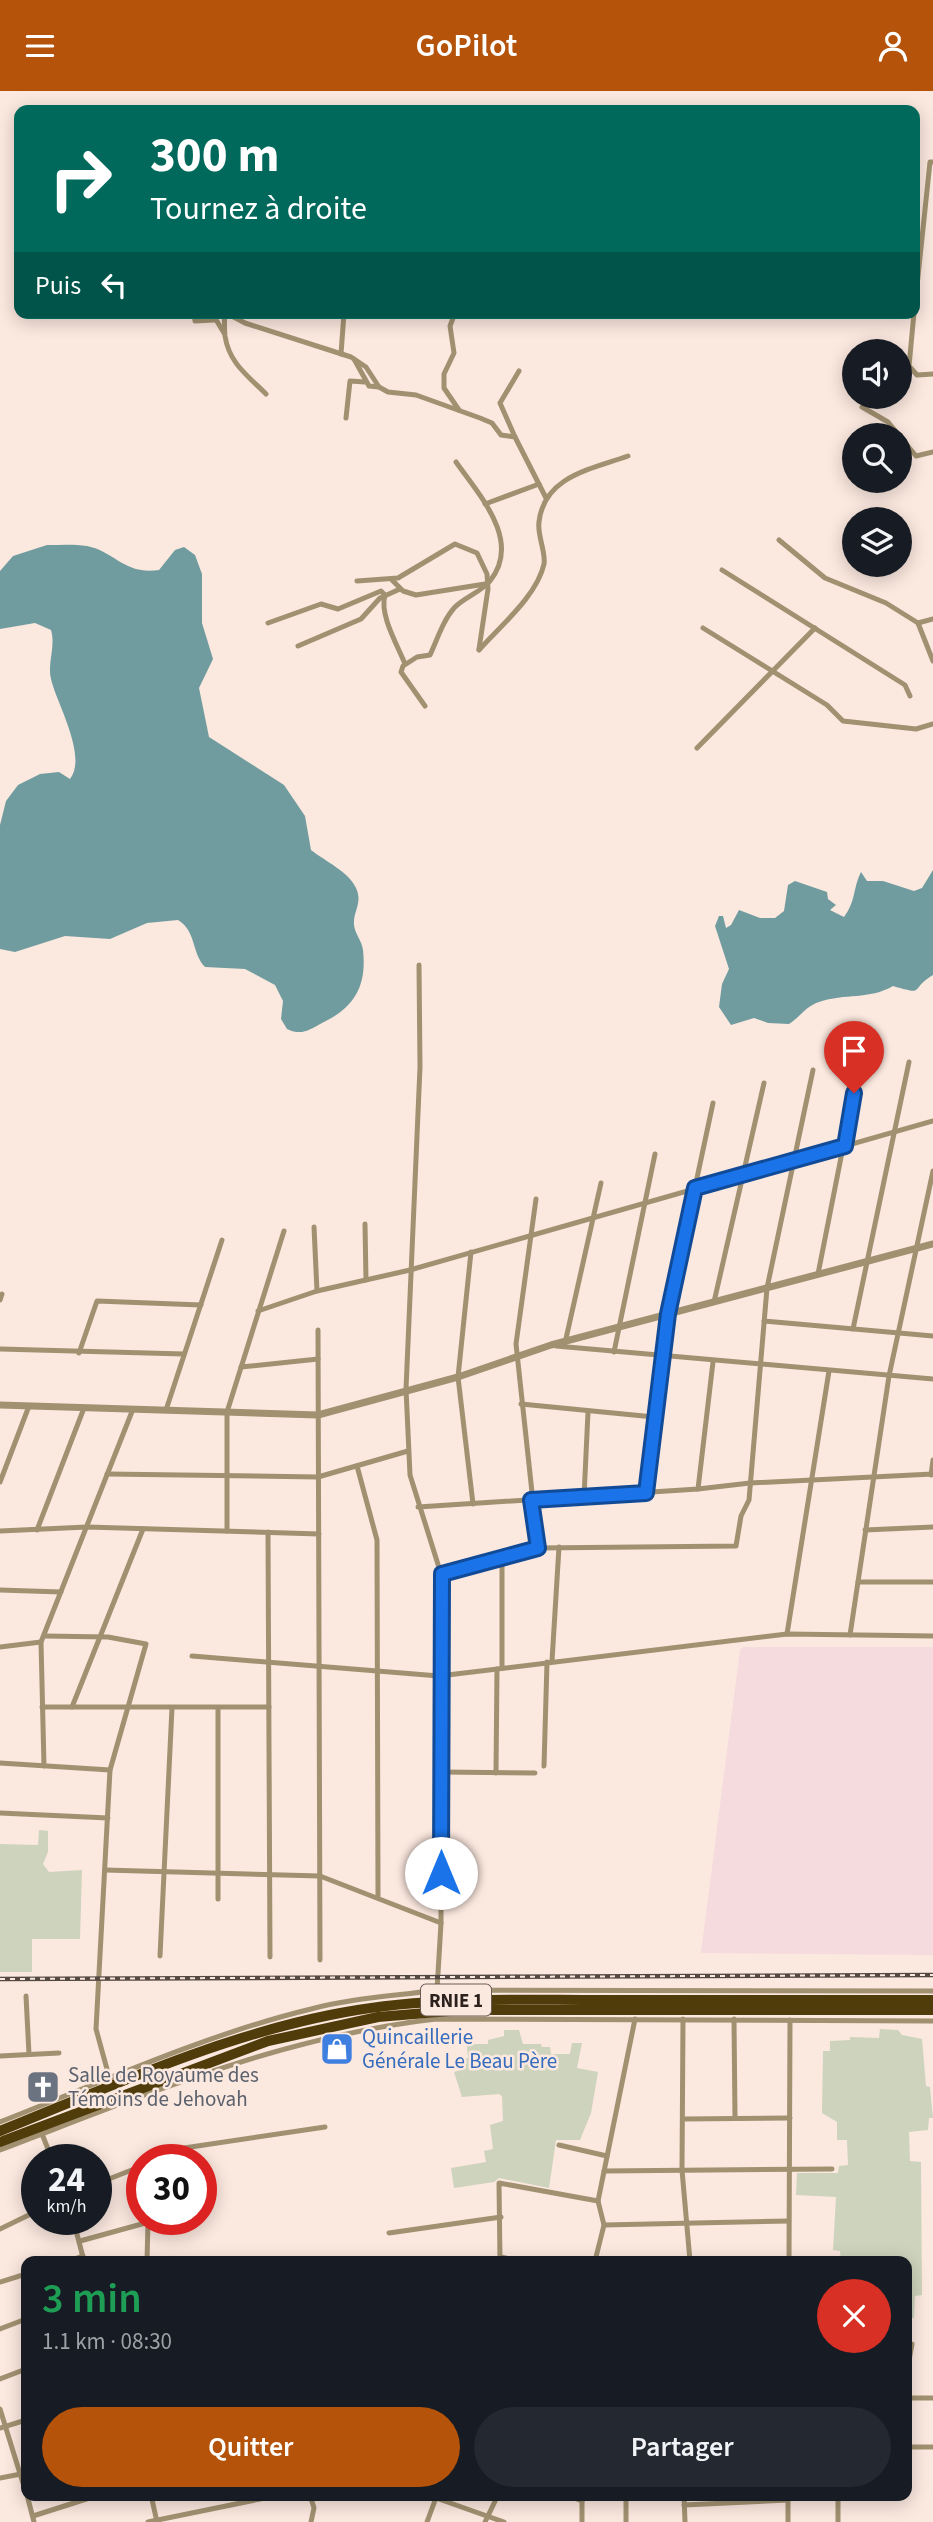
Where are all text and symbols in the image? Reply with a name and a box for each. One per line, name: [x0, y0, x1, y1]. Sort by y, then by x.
text: GoPilot: [416, 23, 517, 69]
icon: menu: [21, 27, 59, 65]
icon: person: [874, 27, 912, 65]
text: 300 m: [150, 121, 279, 191]
icon: right: [35, 133, 126, 224]
text: Tournez à droite: [150, 186, 367, 232]
icon: left: [95, 266, 133, 304]
text: Puis: [35, 267, 81, 304]
map controls: [842, 339, 912, 577]
button: sound: [842, 339, 912, 409]
button: search: [842, 423, 912, 493]
button: layers: [842, 507, 912, 577]
pin: [824, 1021, 884, 1093]
icon: arrive: [835, 1032, 873, 1070]
position arrow: [404, 1836, 478, 1910]
road number: RNIE 1: [421, 1985, 491, 2015]
place label: Quincaillerie Générale Le Beau Père: [362, 2022, 557, 2076]
shop icon: Quincaillerie Générale Le Beau Père: [318, 2030, 356, 2068]
place label: Salle de Royaume des Témoins de Jehovah: [68, 2060, 259, 2114]
church icon: Salle de Royaume des Témoins de Jehovah: [24, 2068, 62, 2106]
speed limit sign: 30: [126, 2144, 217, 2235]
text: 24: [48, 2155, 85, 2205]
text: km/h: [47, 2194, 86, 2219]
text: 3 min: [42, 2269, 142, 2329]
button: close: [817, 2279, 891, 2353]
text: 1.1 km · 08:30: [42, 2325, 172, 2358]
button: Quitter: [42, 2407, 460, 2487]
button: Partager: [474, 2407, 891, 2487]

